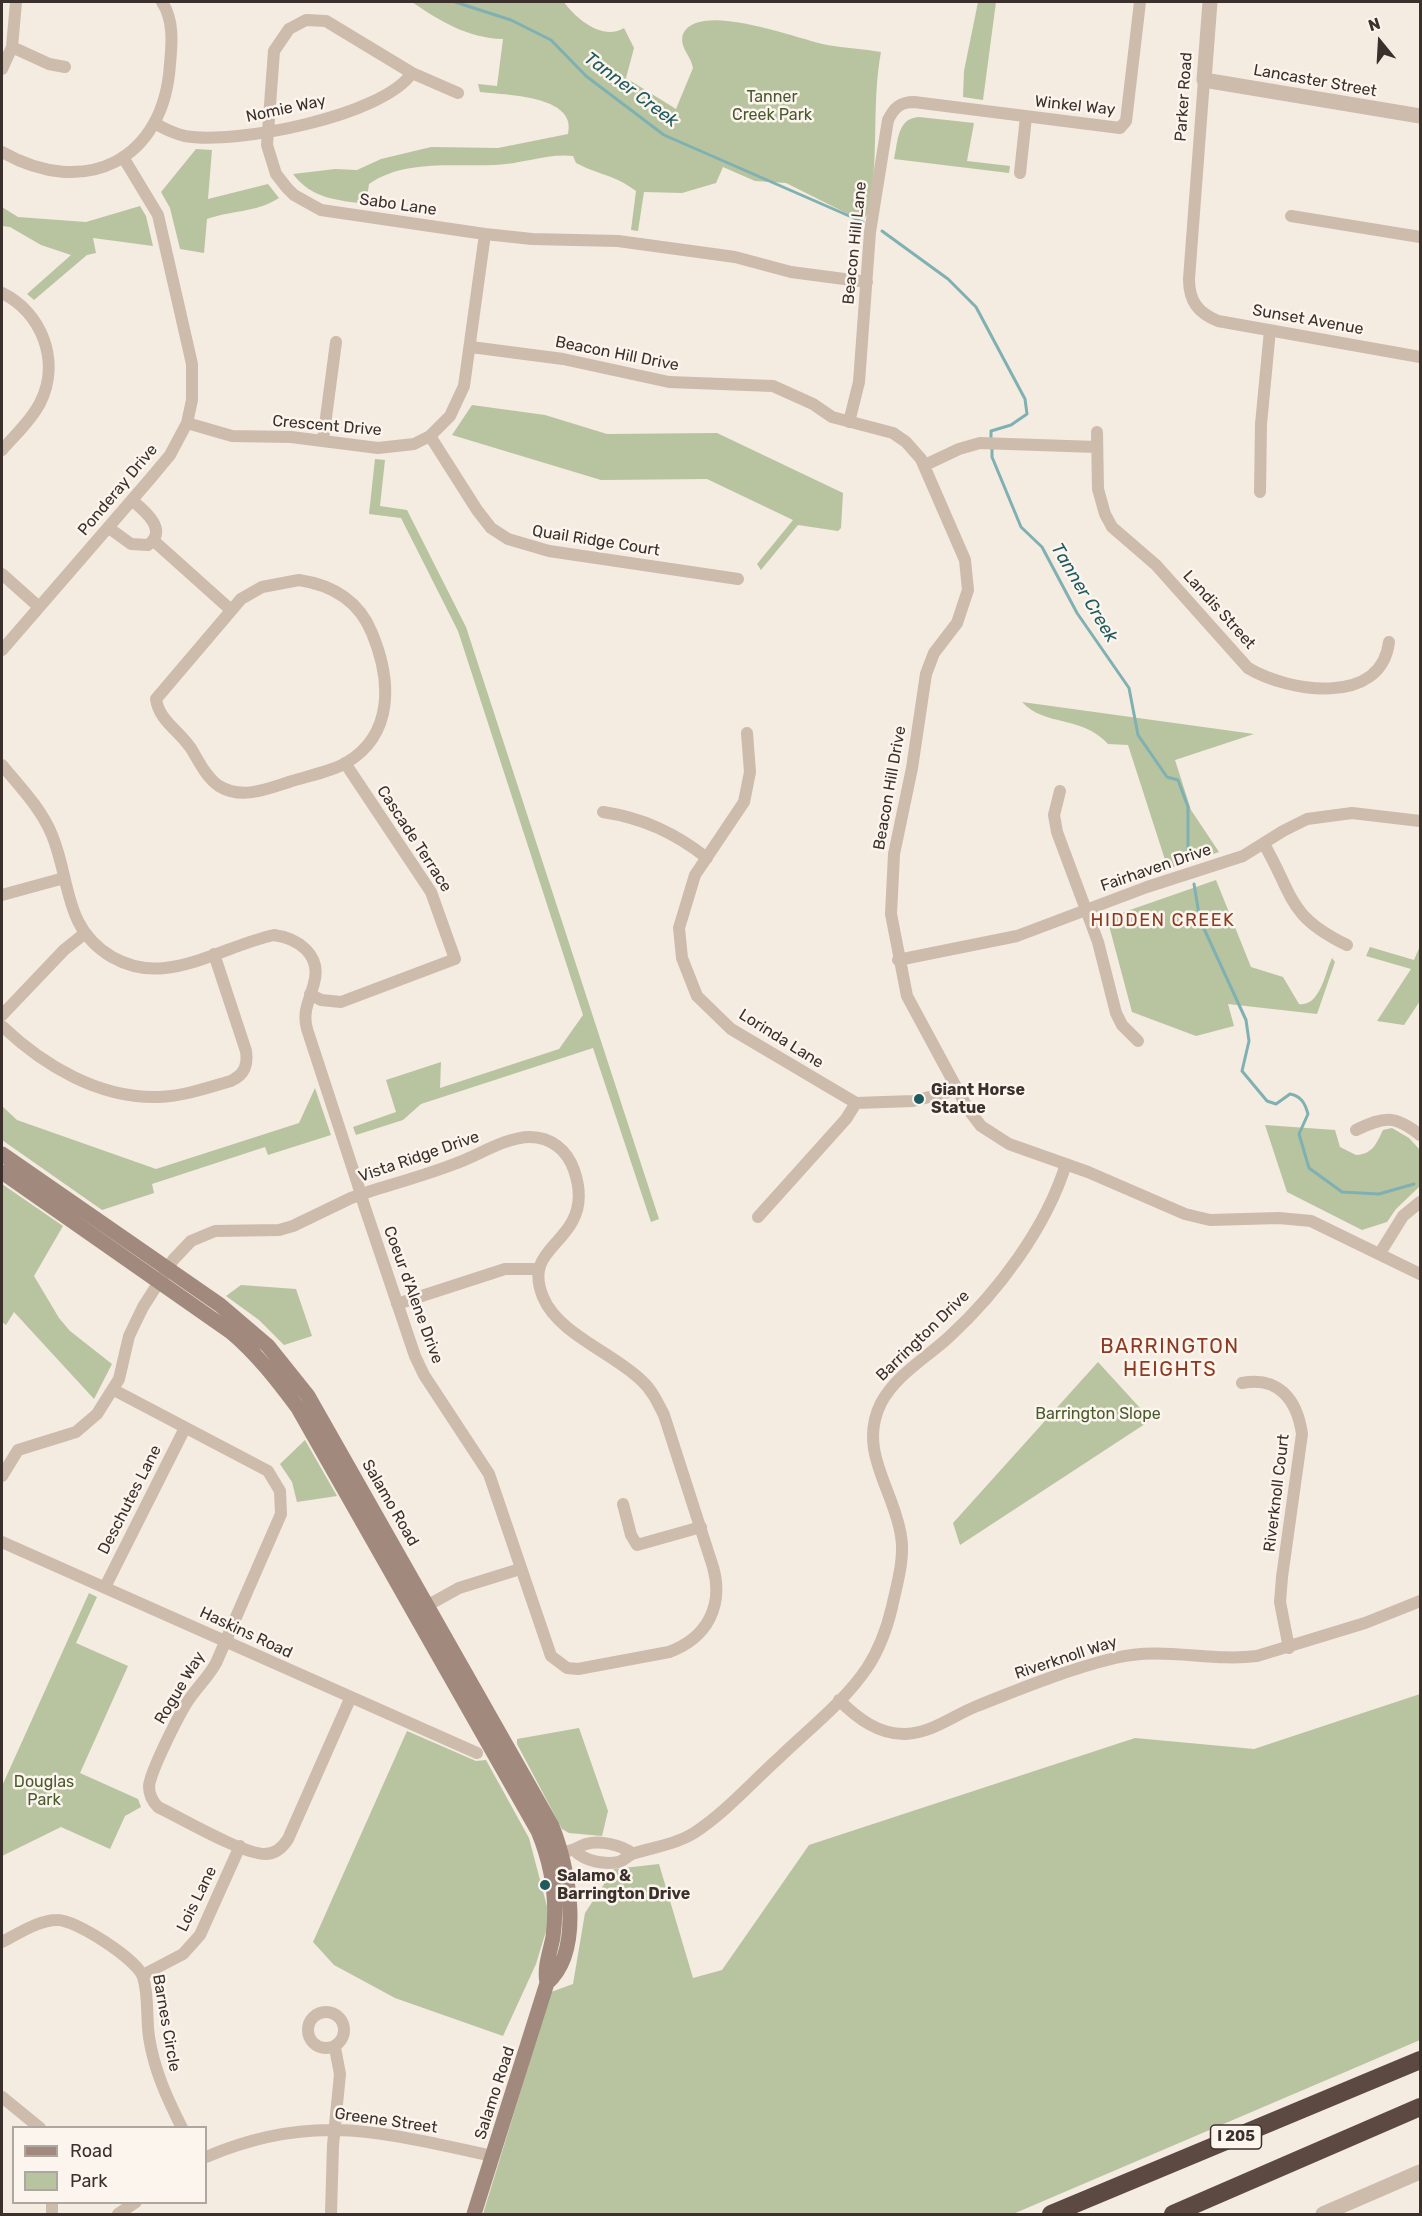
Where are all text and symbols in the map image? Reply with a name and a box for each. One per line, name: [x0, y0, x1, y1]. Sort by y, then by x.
north arrow: [1350, 12, 1410, 72]
text: N: [1366, 14, 1383, 35]
water label: Tanner Creek: [580, 48, 682, 132]
street label: Parker Road: [1171, 52, 1197, 142]
street label: Lancaster Street: [1252, 61, 1378, 101]
park label: Tanner Creek Park: [732, 87, 812, 125]
street label: Nomie Way: [244, 91, 328, 127]
street label: Winkel Way: [1034, 92, 1116, 120]
street label: Beacon Hill Lane: [839, 181, 871, 305]
street label: Sabo Lane: [358, 190, 438, 220]
street label: Sunset Avenue: [1251, 301, 1365, 339]
street label: Beacon Hill Drive: [554, 333, 680, 375]
street label: Crescent Drive: [271, 412, 383, 440]
street label: Ponderay Drive: [74, 440, 162, 540]
street label: Quail Ridge Court: [531, 521, 661, 561]
water label: Tanner Creek: [1046, 539, 1122, 647]
street label: Landis Street: [1179, 567, 1259, 653]
street label: Beacon Hill Drive: [870, 724, 910, 852]
street label: Cascade Terrace: [372, 782, 456, 896]
street label: Fairhaven Drive: [1098, 840, 1214, 896]
district label: HIDDEN CREEK: [1091, 910, 1235, 932]
street label: Lorinda Lane: [735, 1005, 827, 1073]
place label: Giant Horse Statue: [931, 1080, 1025, 1118]
marker: Giant Horse Statue: [912, 1092, 926, 1106]
street label: Vista Ridge Drive: [356, 1127, 482, 1187]
street label: Coeur d'Alene Drive: [379, 1224, 447, 1366]
street label: Barrington Drive: [872, 1287, 974, 1385]
district label: BARRINGTON HEIGHTS: [1100, 1335, 1240, 1382]
park label: Barrington Slope: [1035, 1404, 1161, 1424]
street label: Riverknoll Court: [1260, 1433, 1294, 1553]
street label: Deschutes Lane: [94, 1442, 166, 1558]
street label: Salamo Road: [357, 1456, 423, 1550]
street label: Haskins Road: [197, 1603, 295, 1663]
street label: Riverknoll Way: [1012, 1632, 1120, 1684]
street label: Rogue Way: [151, 1648, 209, 1728]
park label: Douglas Park: [14, 1772, 74, 1810]
street label: Lois Lane: [173, 1863, 221, 1935]
place label: Salamo & Barrington Drive: [557, 1866, 690, 1904]
marker: Salamo & Barrington Drive: [538, 1878, 552, 1892]
street label: Barnes Circle: [148, 1973, 184, 2073]
street label: Salamo Road: [471, 2044, 519, 2142]
street label: Greene Street: [333, 2104, 439, 2138]
road number: I 205: [1210, 2125, 1262, 2149]
legend: [12, 2126, 207, 2204]
text: Road: [70, 2140, 113, 2162]
text: Park: [70, 2170, 107, 2192]

